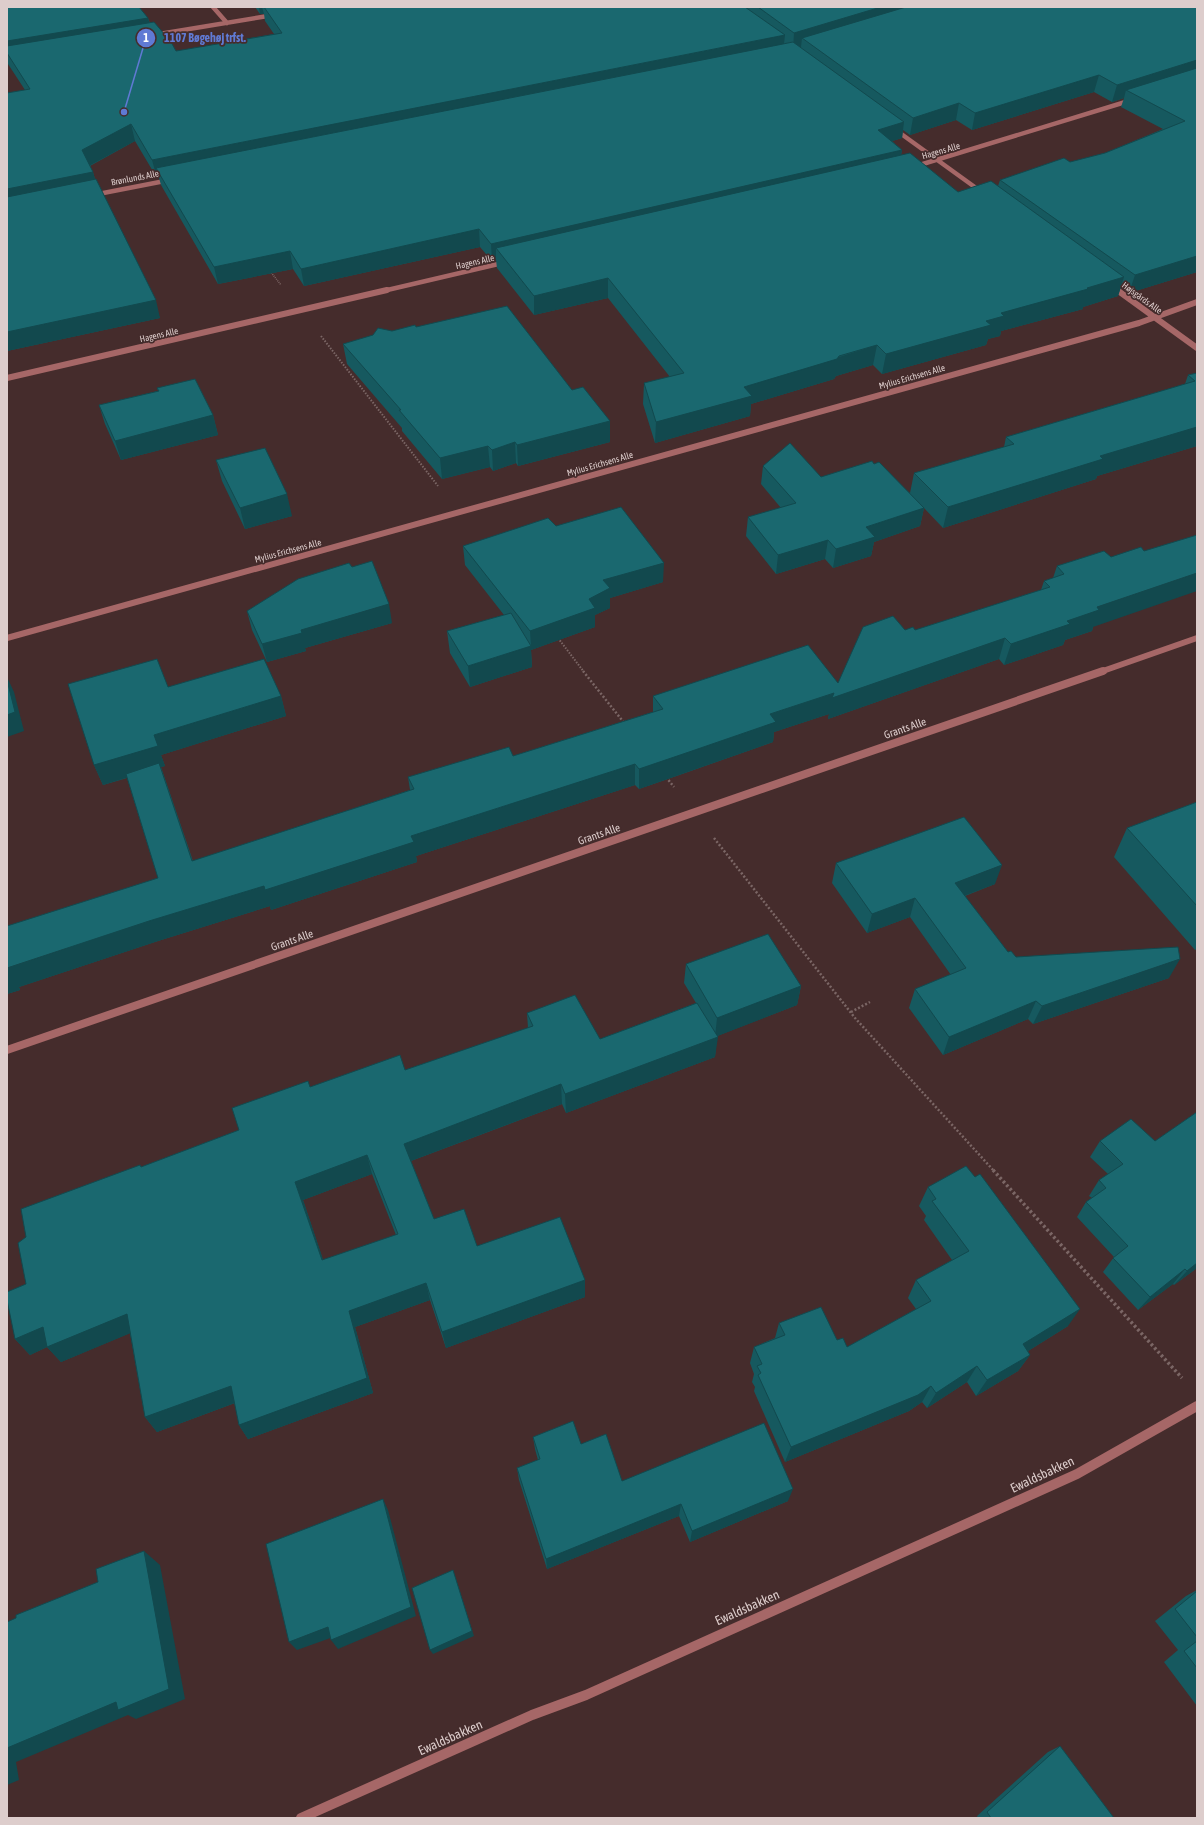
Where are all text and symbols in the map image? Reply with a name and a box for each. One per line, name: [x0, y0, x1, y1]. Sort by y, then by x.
callout: 1107 Bøgehøj trfst.: [136, 26, 254, 50]
text: 1: [143, 31, 149, 45]
text: 1107 Bøgehøj trfst.: [164, 31, 246, 45]
street label: Hagens Alle: [921, 141, 961, 161]
street label: Brønlunds Alle: [110, 168, 160, 188]
street label: Hagens Alle: [455, 253, 495, 271]
street label: Højsgårds Alle: [1120, 280, 1164, 316]
street label: Hagens Alle: [139, 326, 179, 344]
street label: Mylius Erichsens Alle: [878, 363, 946, 391]
street label: Mylius Erichsens Alle: [566, 450, 634, 478]
street label: Mylius Erichsens Alle: [254, 537, 322, 565]
street label: Grants Alle: [882, 715, 928, 741]
street label: Grants Alle: [576, 821, 622, 847]
street label: Grants Alle: [269, 927, 315, 953]
street label: Ewaldsbakken: [1008, 1453, 1077, 1496]
street label: Ewaldsbakken: [713, 1587, 782, 1628]
street label: Ewaldsbakken: [416, 1717, 485, 1758]

